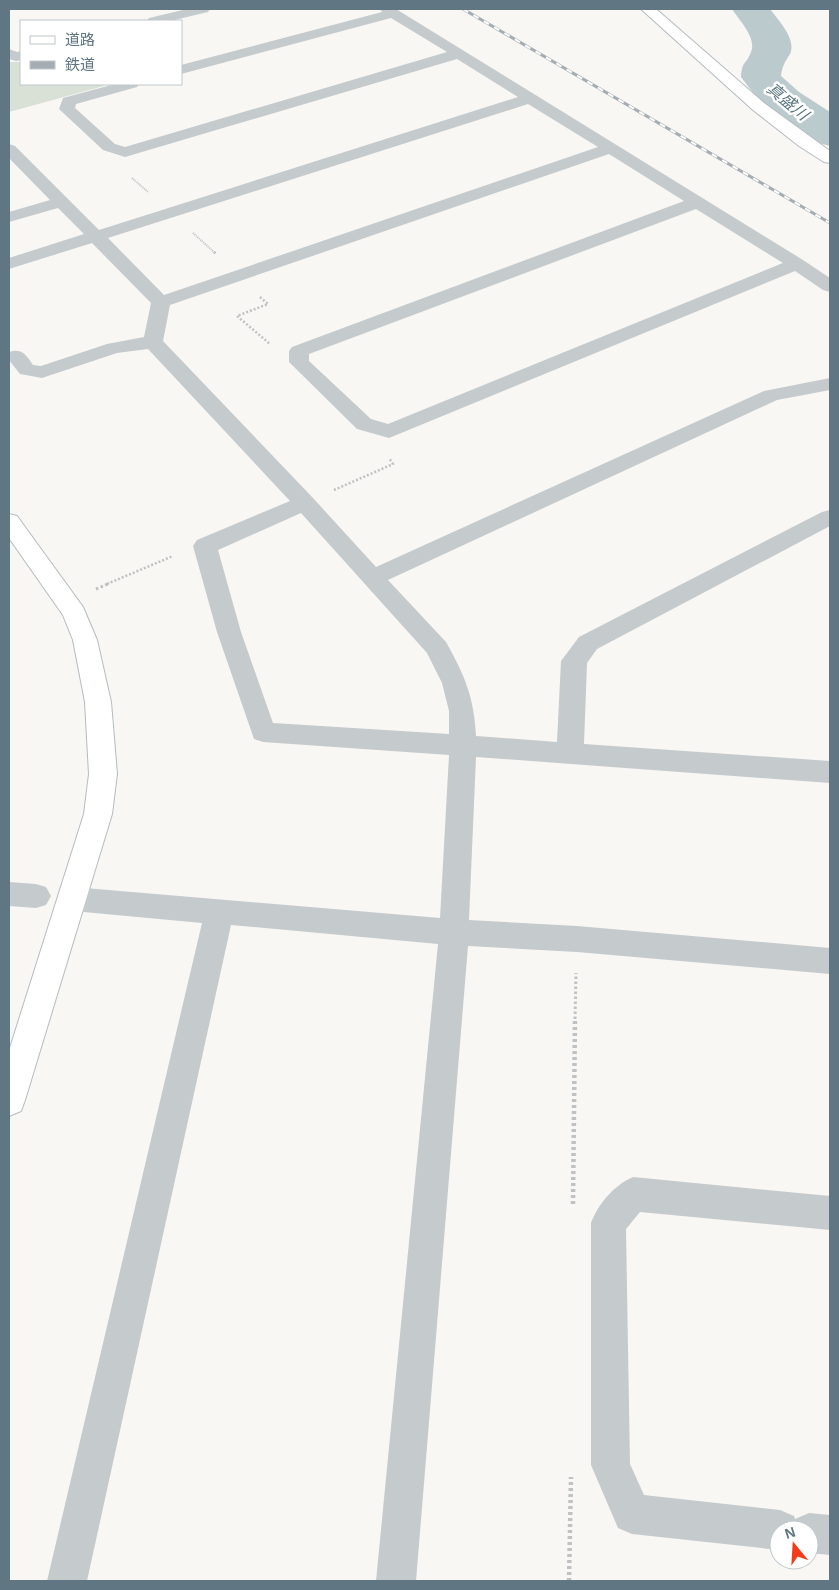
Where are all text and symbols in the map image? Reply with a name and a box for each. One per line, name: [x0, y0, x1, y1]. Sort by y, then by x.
legend: [20, 20, 182, 85]
text: 道路: [65, 31, 95, 48]
text: 鉄道: [65, 56, 95, 73]
water label: 真盛川: [764, 79, 813, 125]
north arrow: [769, 1520, 819, 1570]
text: N: [783, 1523, 797, 1542]

